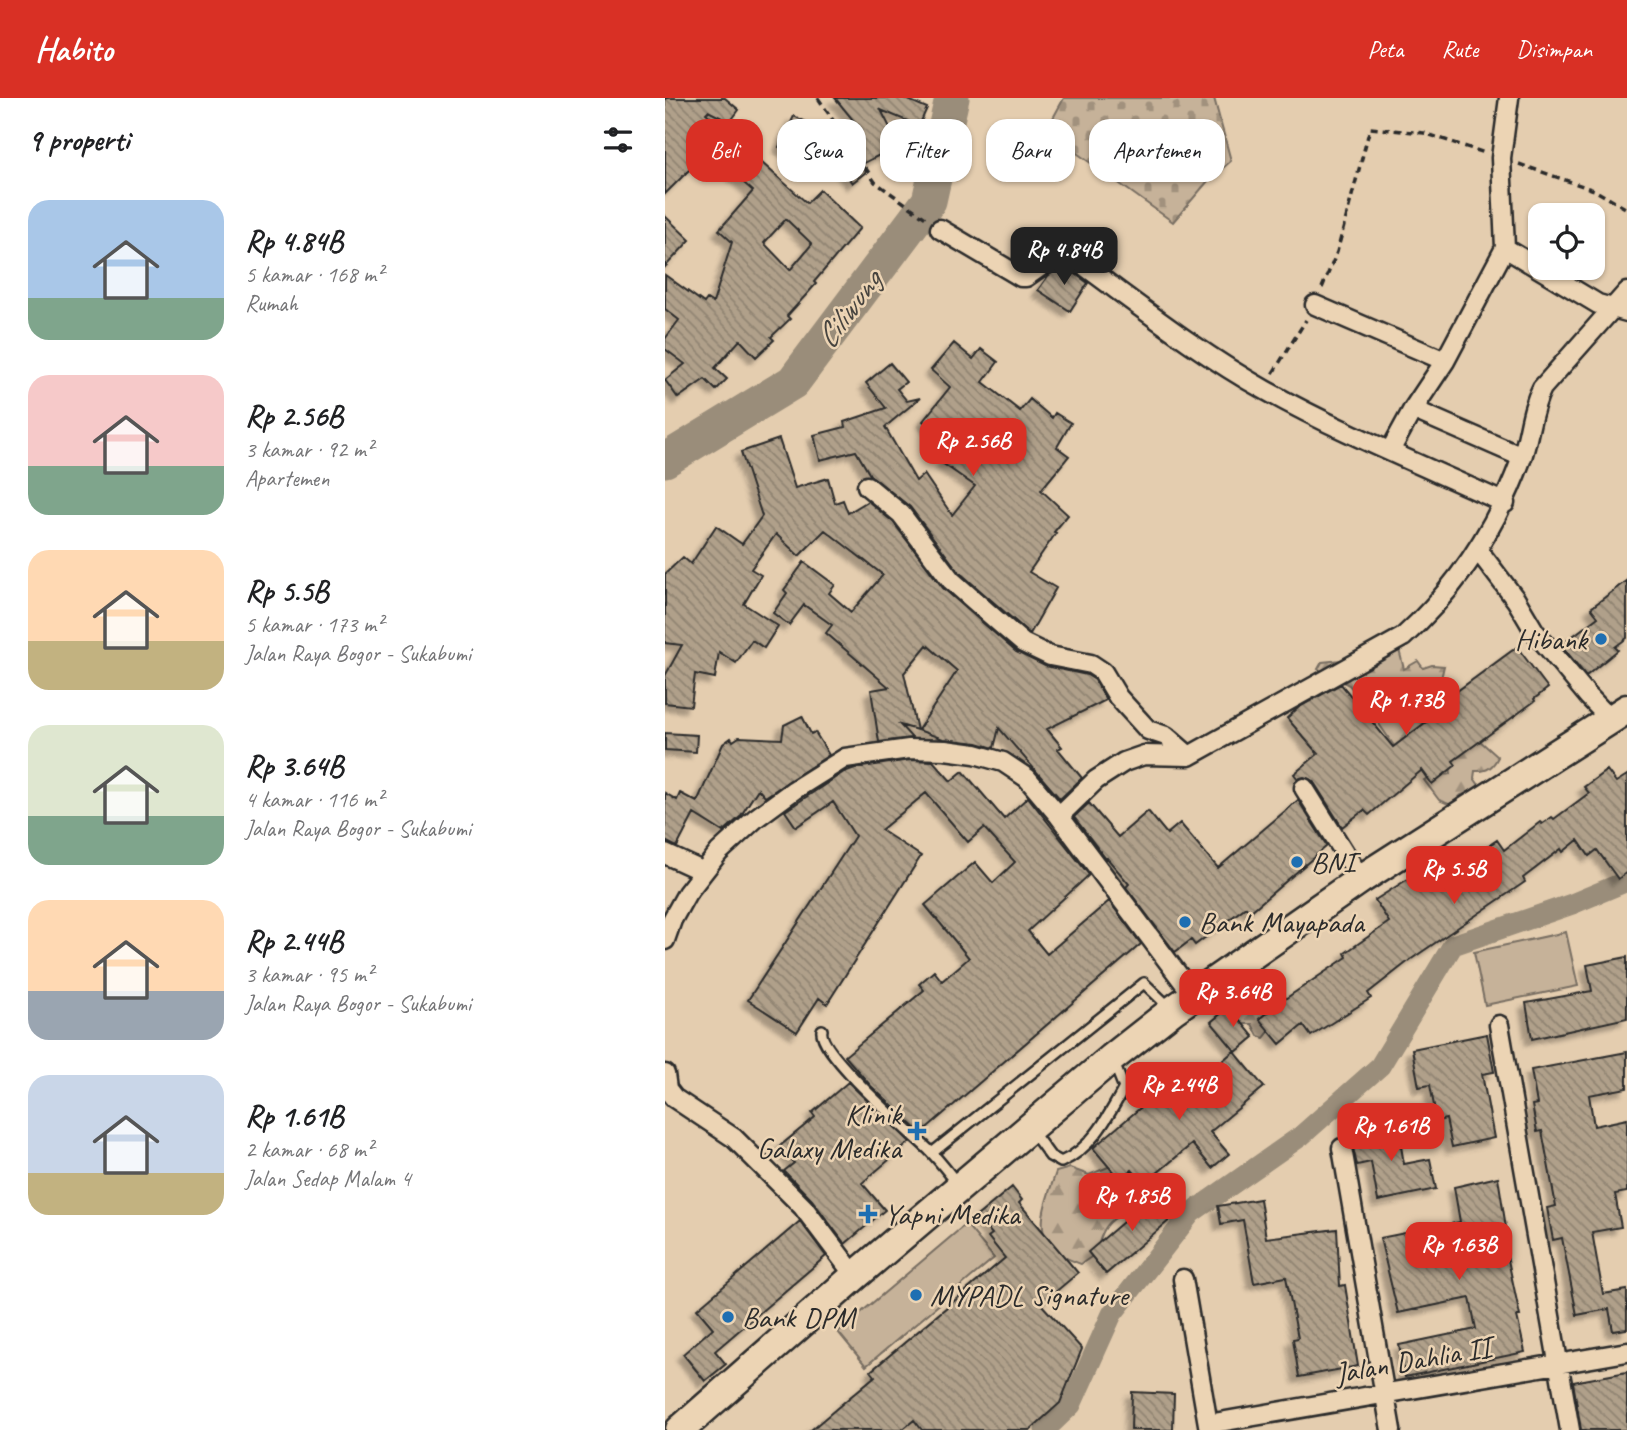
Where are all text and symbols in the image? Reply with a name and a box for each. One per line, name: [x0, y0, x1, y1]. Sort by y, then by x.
text: Habito: [35, 28, 113, 70]
text: Peta: [1367, 34, 1403, 64]
text: Rute: [1441, 34, 1478, 64]
text: Disimpan: [1516, 34, 1592, 64]
chip: Beli: [686, 119, 763, 182]
chip: Sewa: [777, 119, 866, 182]
chip: Filter: [880, 119, 972, 182]
chip: Baru: [986, 119, 1075, 182]
chip: Apartemen: [1089, 119, 1225, 182]
text: 9 properti: [28, 121, 129, 159]
icon: filters: [599, 121, 637, 159]
map controls: [1528, 203, 1605, 280]
button: locate: [1528, 203, 1605, 280]
text: Rp 4.84B: [245, 222, 343, 260]
icon: home: [84, 228, 168, 312]
pin: Rp 4.84B: [992, 228, 1136, 287]
text: Rp 4.84B: [1027, 235, 1101, 264]
water label: Ciliwung: [806, 259, 893, 356]
text: 5 kamar · 168 m²: [245, 260, 383, 289]
text: Rumah: [245, 289, 298, 318]
text: Rp 2.56B: [245, 397, 343, 435]
icon: home: [84, 403, 168, 487]
pin: Rp 2.56B: [901, 418, 1045, 478]
text: Rp 2.56B: [936, 426, 1010, 455]
text: 3 kamar · 92 m²: [245, 435, 373, 464]
text: Apartemen: [245, 464, 329, 493]
text: Rp 5.5B: [245, 572, 328, 610]
icon: home: [84, 578, 168, 662]
text: 5 kamar · 173 m²: [245, 610, 383, 639]
place label: Hibank: [1515, 620, 1589, 658]
marker: Hibank: [1593, 631, 1609, 647]
text: Jalan Raya Bogor - Sukabumi: [245, 639, 471, 668]
pin: Rp 1.73B: [1334, 678, 1478, 737]
text: Rp 1.73B: [1369, 685, 1443, 714]
text: Rp 3.64B: [245, 747, 343, 785]
icon: home: [84, 753, 168, 837]
text: 4 kamar · 116 m²: [245, 785, 383, 814]
text: Jalan Raya Bogor - Sukabumi: [245, 814, 471, 843]
place label: BNI: [1311, 843, 1362, 881]
pin: Rp 5.5B: [1389, 846, 1519, 906]
marker: BNI: [1289, 854, 1305, 870]
text: Rp 5.5B: [1422, 854, 1486, 883]
place label: Bank Mayapada: [1199, 903, 1366, 941]
marker: Bank Mayapada: [1177, 914, 1193, 930]
text: Rp 2.44B: [245, 922, 343, 960]
icon: home: [84, 928, 168, 1012]
text: 3 kamar · 95 m²: [245, 960, 373, 989]
pin: Rp 3.64B: [1161, 970, 1305, 1029]
text: Rp 3.64B: [1195, 977, 1271, 1006]
text: Jalan Raya Bogor - Sukabumi: [245, 989, 471, 1018]
pin: Rp 2.44B: [1107, 1062, 1251, 1122]
text: Rp 2.44B: [1142, 1070, 1216, 1099]
place label: Klinik Galaxy Medika: [757, 1095, 903, 1167]
text: Rp 1.61B: [245, 1097, 343, 1135]
icon: home: [84, 1103, 168, 1187]
pin: Rp 1.61B: [1319, 1104, 1463, 1163]
text: Rp 1.61B: [1353, 1111, 1429, 1140]
marker: Klinik Galaxy Medika: [907, 1121, 927, 1141]
text: 2 kamar · 68 m²: [245, 1135, 373, 1164]
text: Jalan Sedap Malam 4: [245, 1164, 411, 1193]
pin: Rp 1.85B: [1060, 1174, 1204, 1233]
text: Rp 1.85B: [1095, 1181, 1169, 1210]
place label: Yapni Medika: [884, 1195, 1022, 1233]
marker: Yapni Medika: [858, 1204, 878, 1224]
pin: Rp 1.63B: [1387, 1222, 1531, 1282]
text: Rp 1.63B: [1421, 1230, 1497, 1259]
place label: MYPADL Signature: [930, 1276, 1130, 1314]
marker: MYPADL Signature: [908, 1287, 924, 1303]
place label: Bank DPM: [742, 1298, 857, 1336]
marker: Bank DPM: [720, 1309, 736, 1325]
street label: Jalan Dahlia II: [1330, 1327, 1500, 1393]

